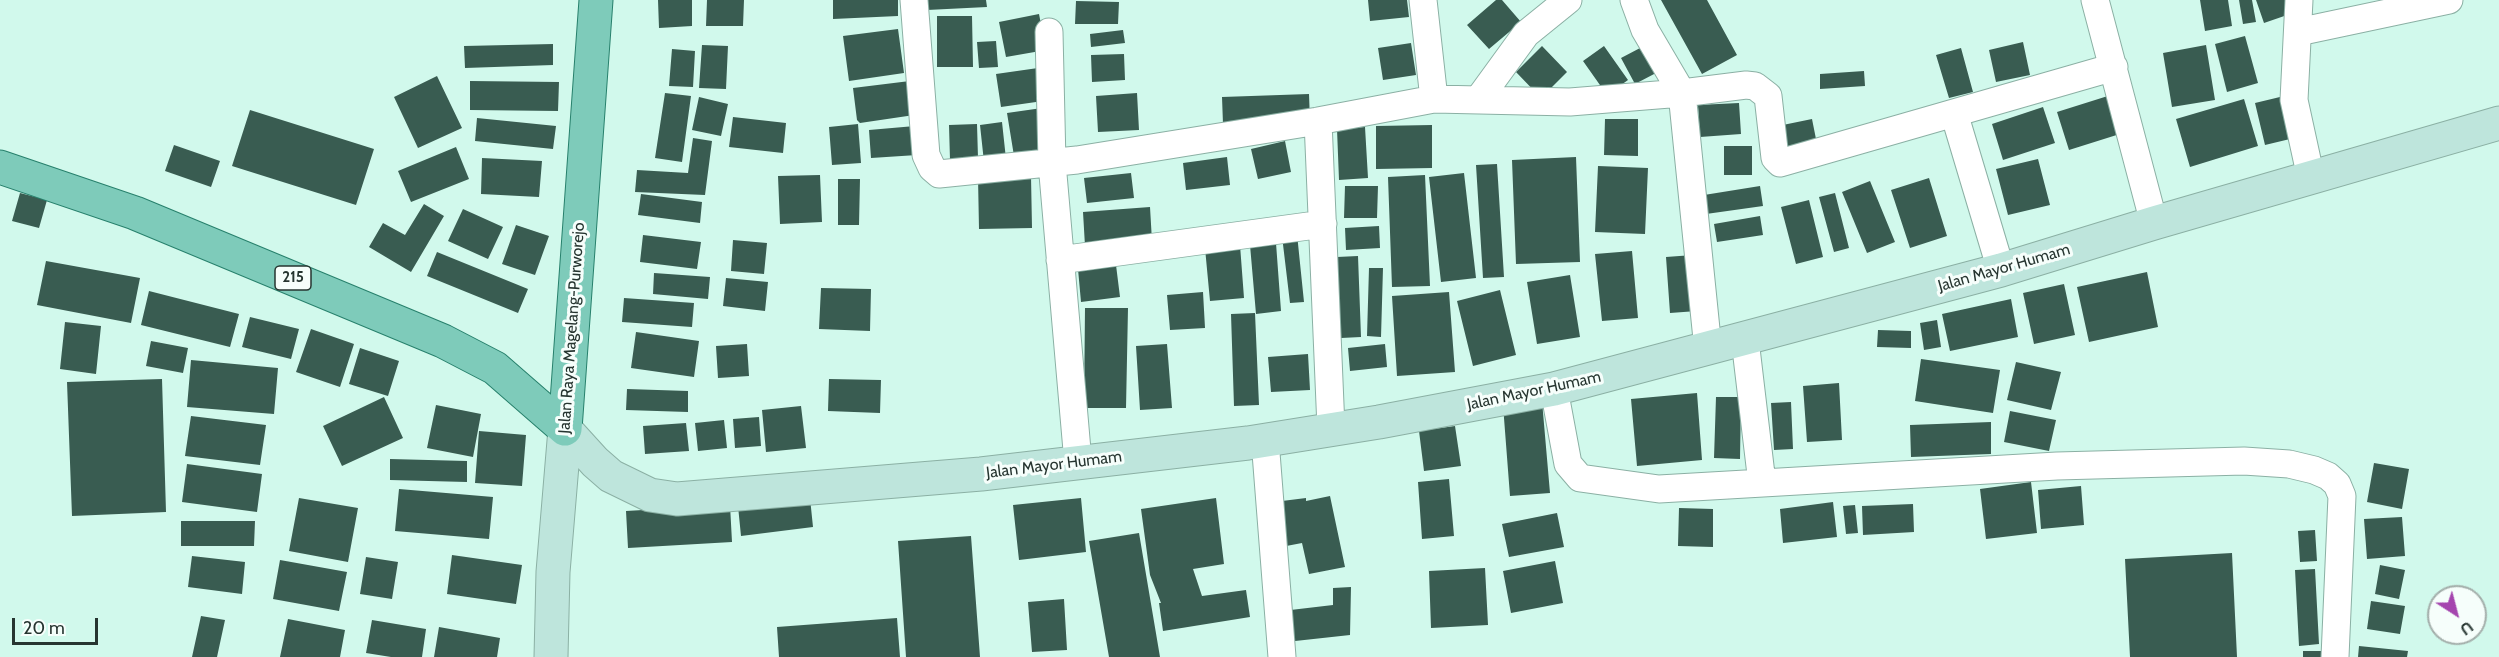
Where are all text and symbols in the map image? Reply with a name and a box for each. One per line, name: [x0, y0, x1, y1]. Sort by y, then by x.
street label: Jalan Raya Magelang-Purworejo: [555, 222, 589, 434]
street label: Jalan Mayor Humam: [1936, 240, 2072, 296]
road number: 215: [275, 266, 311, 290]
street label: Jalan Mayor Humam: [1465, 367, 1603, 415]
street label: Jalan Mayor Humam: [985, 447, 1123, 483]
north arrow: [2427, 585, 2487, 645]
scale bar: [15, 606, 100, 644]
text: 20 m: [23, 617, 65, 639]
text: U: [2456, 617, 2477, 639]

